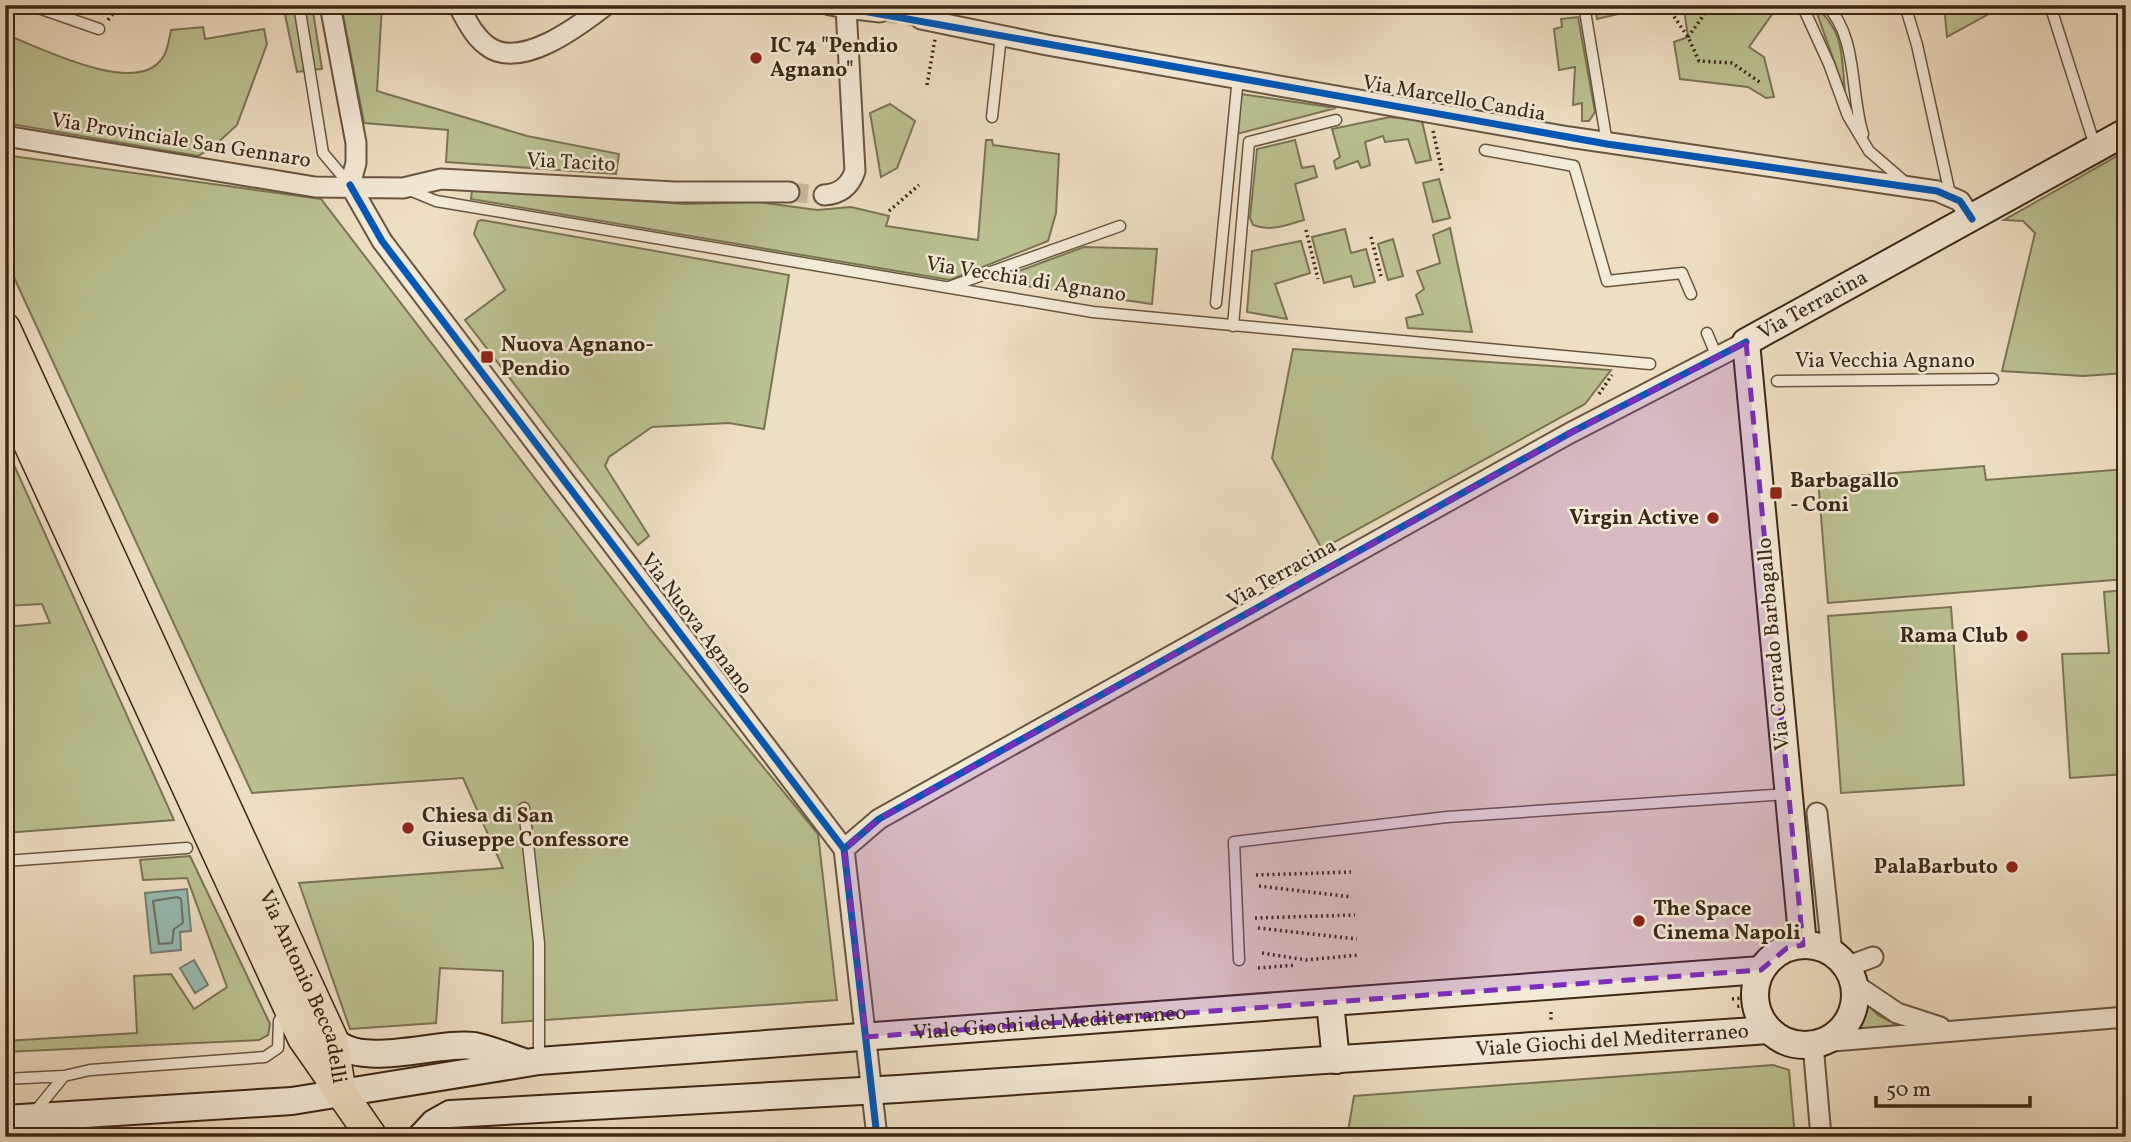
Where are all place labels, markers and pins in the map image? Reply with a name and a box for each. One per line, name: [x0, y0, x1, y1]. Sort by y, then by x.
place label: IC 74 "Pendio Agnano": [770, 32, 898, 85]
marker: IC 74 "Pendio Agnano": [748, 50, 764, 66]
place label: Nuova Agnano- Pendio: [501, 331, 654, 384]
marker: Nuova Agnano- Pendio: [479, 349, 495, 365]
place label: Barbagallo - Coni: [1790, 467, 1899, 520]
marker: Barbagallo - Coni: [1768, 485, 1784, 501]
place label: Virgin Active: [1569, 504, 1699, 533]
marker: Virgin Active: [1705, 510, 1721, 526]
place label: Rama Club: [1900, 622, 2008, 651]
marker: Rama Club: [2014, 628, 2030, 644]
place label: Chiesa di San Giuseppe Confessore: [422, 802, 629, 855]
marker: Chiesa di San Giuseppe Confessore: [400, 820, 416, 836]
place label: PalaBarbuto: [1874, 853, 1998, 882]
marker: PalaBarbuto: [2004, 859, 2020, 875]
place label: The Space Cinema Napoli: [1653, 895, 1801, 948]
marker: The Space Cinema Napoli: [1631, 913, 1647, 929]

